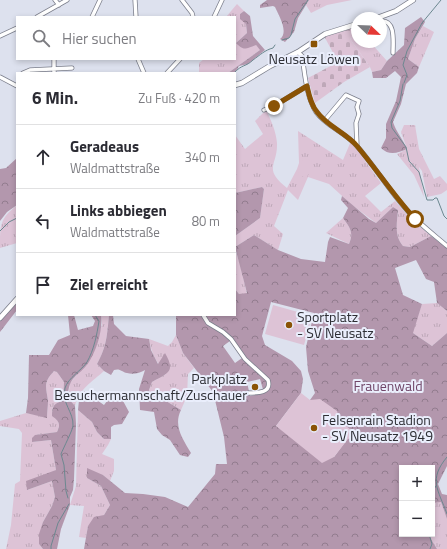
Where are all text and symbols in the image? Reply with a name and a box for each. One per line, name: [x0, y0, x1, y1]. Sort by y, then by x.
north arrow: [351, 12, 387, 48]
search box: [16, 16, 236, 60]
icon: search: [30, 27, 52, 49]
text: Hier suchen: [62, 27, 137, 50]
marker: Neusatz Löwen: [309, 39, 319, 49]
place label: Neusatz Löwen: [269, 48, 359, 69]
text: 6 Min.: [32, 85, 78, 111]
text: Zu Fuß · 420 m: [138, 88, 220, 108]
route end: [265, 97, 283, 115]
text: Geradeaus: [70, 135, 139, 158]
icon: ahead: [32, 146, 54, 168]
text: 340 m: [184, 147, 220, 167]
text: Waldmattstraße: [70, 158, 160, 178]
text: Links abbiegen: [70, 199, 167, 222]
icon: left: [32, 210, 54, 232]
route start: [406, 210, 424, 228]
text: 80 m: [192, 211, 220, 231]
text: Waldmattstraße: [70, 222, 160, 242]
text: Ziel erreicht: [70, 273, 148, 296]
icon: arrive: [32, 274, 54, 296]
place label: Sportplatz - SV Neusatz: [297, 306, 374, 343]
marker: Sportplatz - SV Neusatz: [284, 320, 294, 330]
place label: Parkplatz Besuchermannschaft/Zuschauer: [54, 368, 247, 405]
park label: Frauenwald: [353, 375, 423, 396]
marker: Parkplatz Besuchermannschaft/Zuschauer: [250, 382, 260, 392]
place label: Felsenrain Stadion - SV Neusatz 1949: [322, 409, 433, 446]
marker: Felsenrain Stadion - SV Neusatz 1949: [309, 423, 319, 433]
map controls: [399, 465, 435, 537]
button: +: [399, 465, 435, 501]
button: −: [399, 501, 435, 537]

